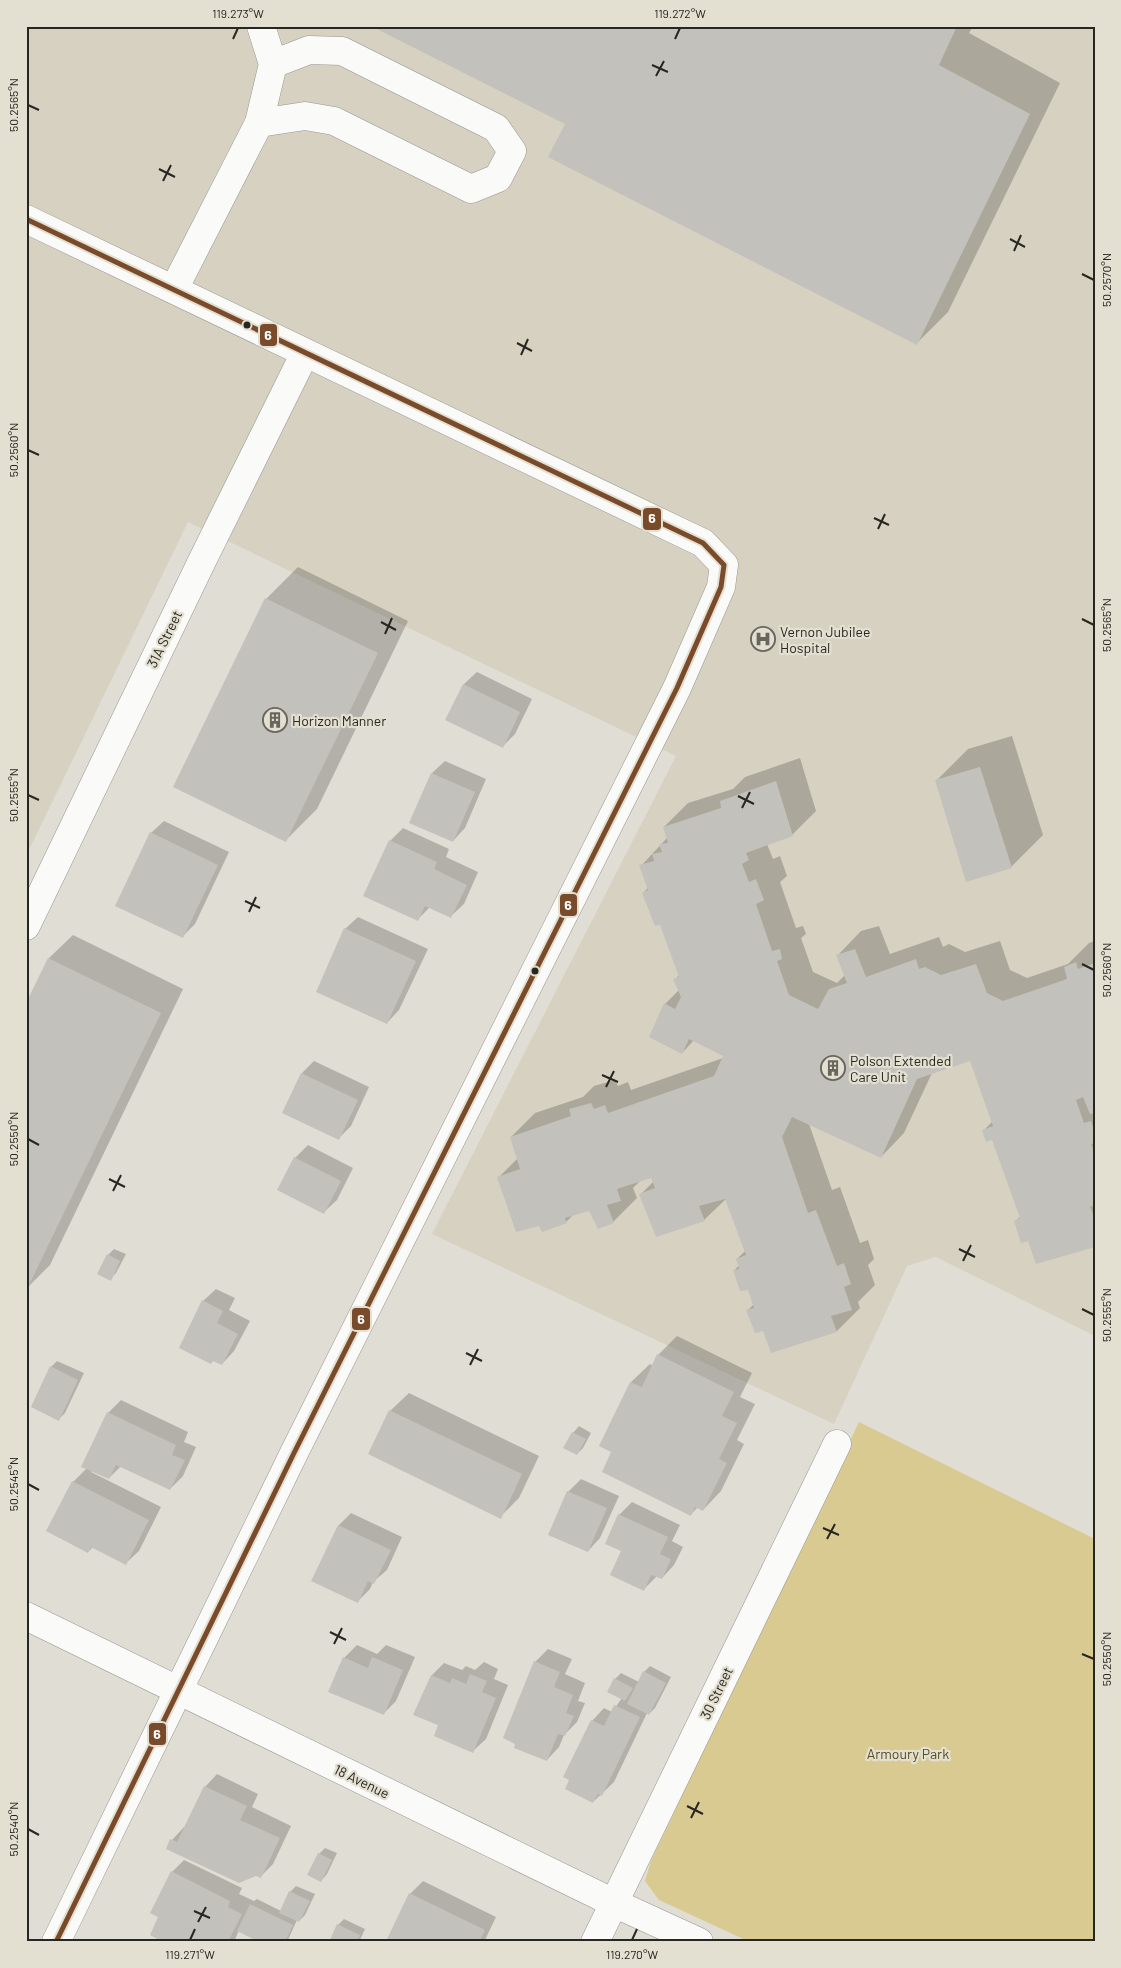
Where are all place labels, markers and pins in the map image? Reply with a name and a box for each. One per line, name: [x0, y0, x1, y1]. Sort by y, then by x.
unlabelled marker: [242, 320, 252, 330]
place label: Vernon Jubilee Hospital: [780, 623, 870, 656]
hospital icon: Vernon Jubilee Hospital: [750, 626, 776, 652]
building icon: Horizon Manner: [262, 707, 288, 733]
place label: Horizon Manner: [292, 712, 386, 729]
unlabelled marker: [530, 966, 540, 976]
place label: Polson Extended Care Unit: [850, 1052, 951, 1085]
building icon: Polson Extended Care Unit: [820, 1055, 846, 1081]

